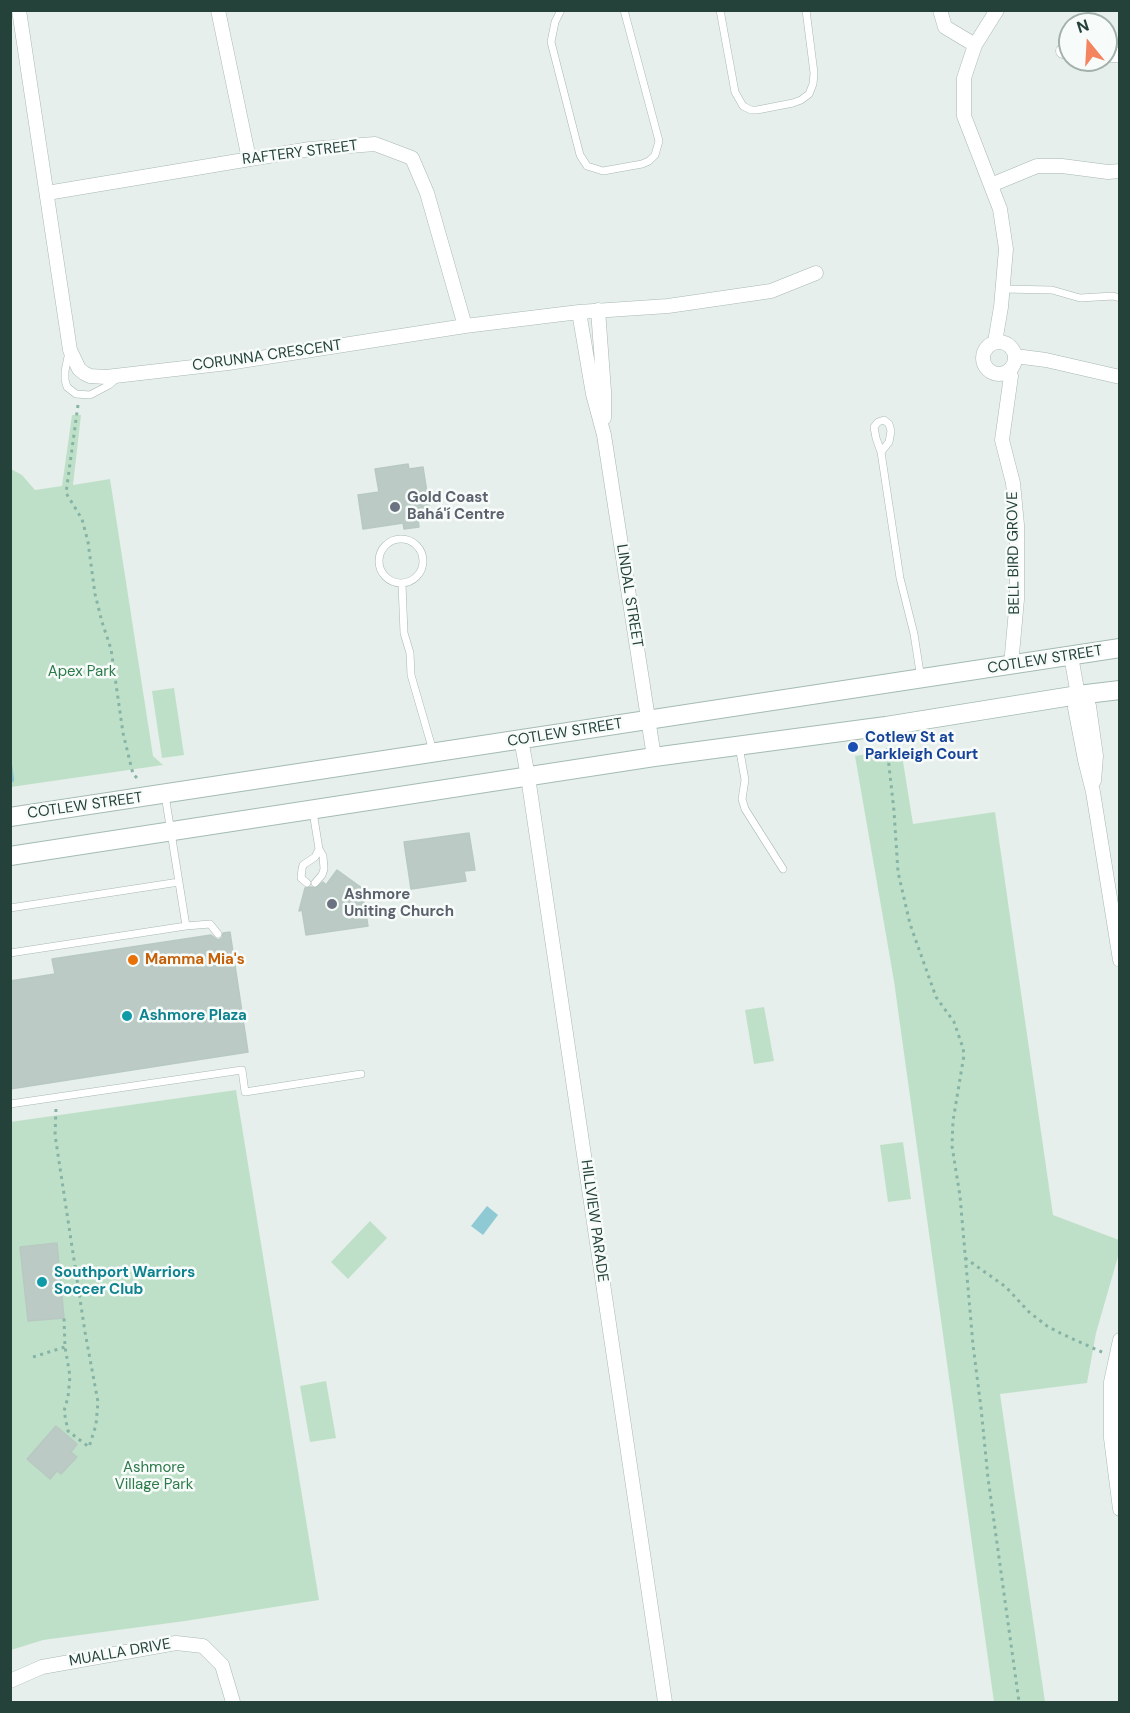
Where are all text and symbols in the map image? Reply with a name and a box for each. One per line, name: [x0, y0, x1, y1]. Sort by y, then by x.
north arrow: [1058, 12, 1118, 72]
text: N: [1074, 15, 1092, 38]
street label: RAFTERY STREET: [241, 137, 359, 169]
street label: CORUNNA CRESCENT: [191, 337, 343, 375]
place label: Gold Coast Bahá'í Centre: [407, 489, 505, 524]
street label: BELL BIRD GROVE: [1004, 491, 1024, 615]
marker: Gold Coast Bahá'í Centre: [388, 500, 402, 514]
street label: LINDAL STREET: [612, 543, 646, 649]
street label: COTLEW STREET: [986, 642, 1104, 678]
park label: Apex Park: [48, 663, 116, 681]
street label: COTLEW STREET: [506, 715, 624, 751]
place label: Cotlew St at Parkleigh Court: [865, 729, 978, 764]
marker: Cotlew St at Parkleigh Court: [846, 740, 860, 754]
street label: COTLEW STREET: [26, 789, 144, 823]
place label: Ashmore Uniting Church: [344, 886, 454, 921]
marker: Ashmore Uniting Church: [325, 897, 339, 911]
place label: Mamma Mia's: [145, 951, 245, 969]
marker: Mamma Mia's: [126, 953, 140, 967]
place label: Ashmore Plaza: [139, 1007, 247, 1025]
marker: Ashmore Plaza: [120, 1009, 134, 1023]
street label: HILLVIEW PARADE: [577, 1159, 611, 1283]
place label: Southport Warriors Soccer Club: [54, 1264, 195, 1299]
marker: Southport Warriors Soccer Club: [35, 1275, 49, 1289]
park label: Ashmore Village Park: [115, 1459, 193, 1494]
street label: MUALLA DRIVE: [68, 1635, 172, 1671]

